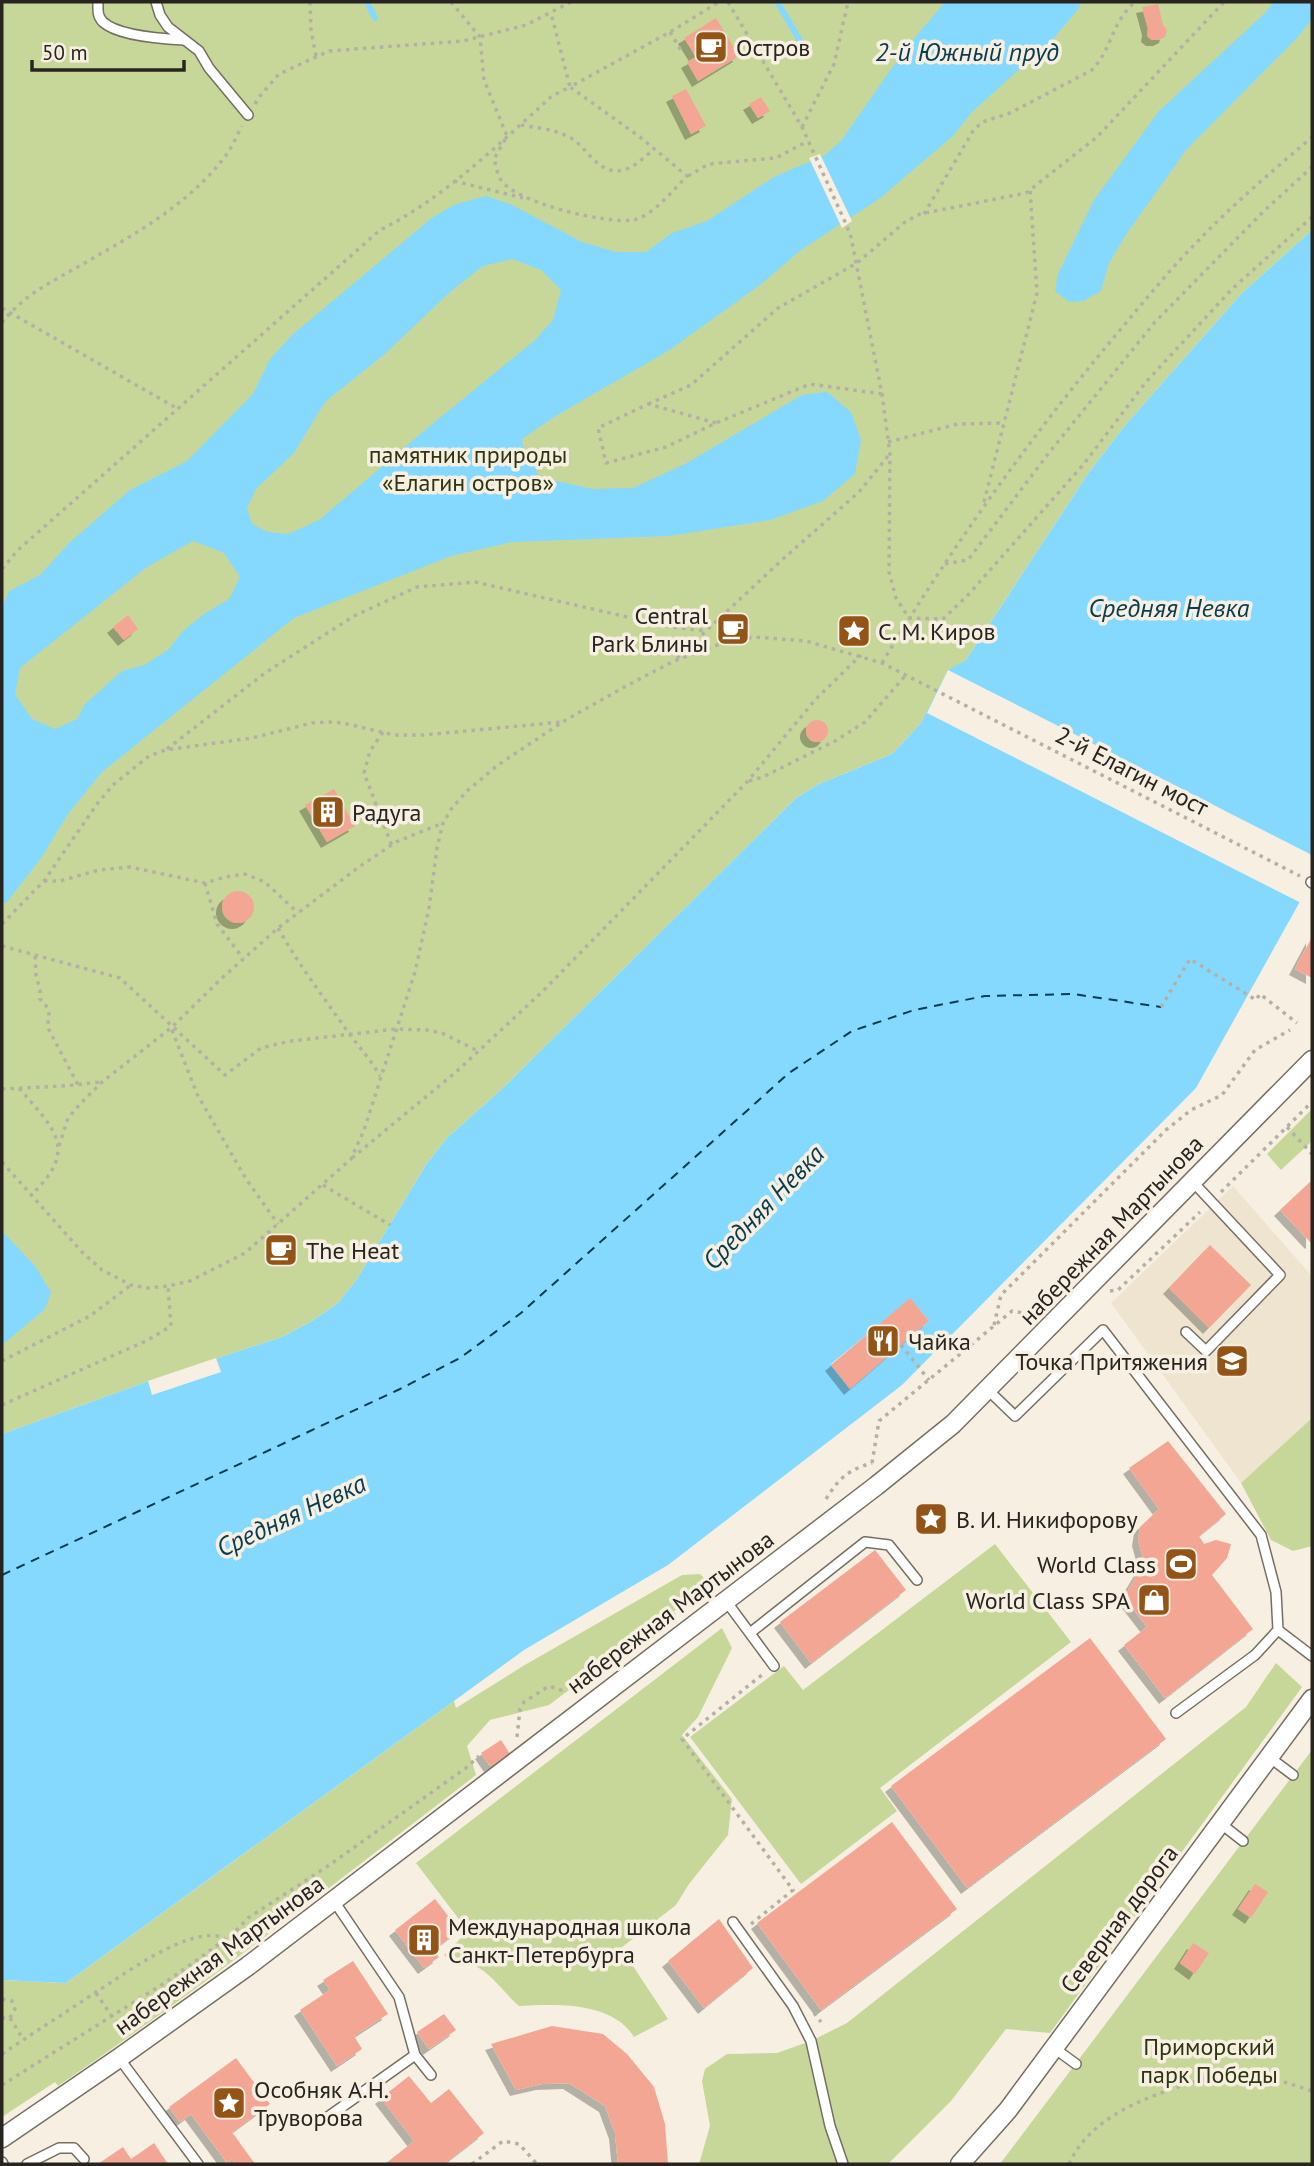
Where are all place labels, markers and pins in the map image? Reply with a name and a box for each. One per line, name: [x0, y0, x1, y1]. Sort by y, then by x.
cafe icon: Остров: [692, 28, 730, 66]
place label: Остров: [736, 32, 810, 63]
place label: Central Park Блины: [591, 600, 708, 659]
cafe icon: Central Park Блины: [714, 610, 752, 648]
place icon: С. М. Киров: [835, 612, 873, 650]
place label: С. М. Киров: [878, 616, 996, 647]
building icon: Радуга: [309, 793, 347, 831]
place label: Радуга: [352, 797, 421, 828]
cafe icon: The Heat: [262, 1231, 300, 1269]
place label: The Heat: [306, 1235, 399, 1266]
restaurant icon: Чайка: [864, 1322, 902, 1360]
place label: Чайка: [908, 1326, 971, 1357]
school or university icon: Точка Притяжения: [1213, 1342, 1251, 1380]
place label: Точка Притяжения: [1015, 1346, 1208, 1377]
place icon: В. И. Никифорову: [912, 1500, 950, 1538]
place label: В. И. Никифорову: [956, 1504, 1138, 1535]
sports icon: World Class: [1162, 1545, 1200, 1583]
place label: World Class: [1037, 1549, 1156, 1580]
shop icon: World Class SPA: [1135, 1581, 1173, 1619]
place label: World Class SPA: [966, 1585, 1130, 1616]
place label: Международная школа Санкт-Петербурга: [448, 1911, 692, 1970]
building icon: Международная школа Санкт-Петербурга: [405, 1921, 443, 1959]
place label: Особняк А.Н. Труворова: [254, 2074, 389, 2133]
place icon: Особняк А.Н. Труворова: [210, 2084, 248, 2122]

